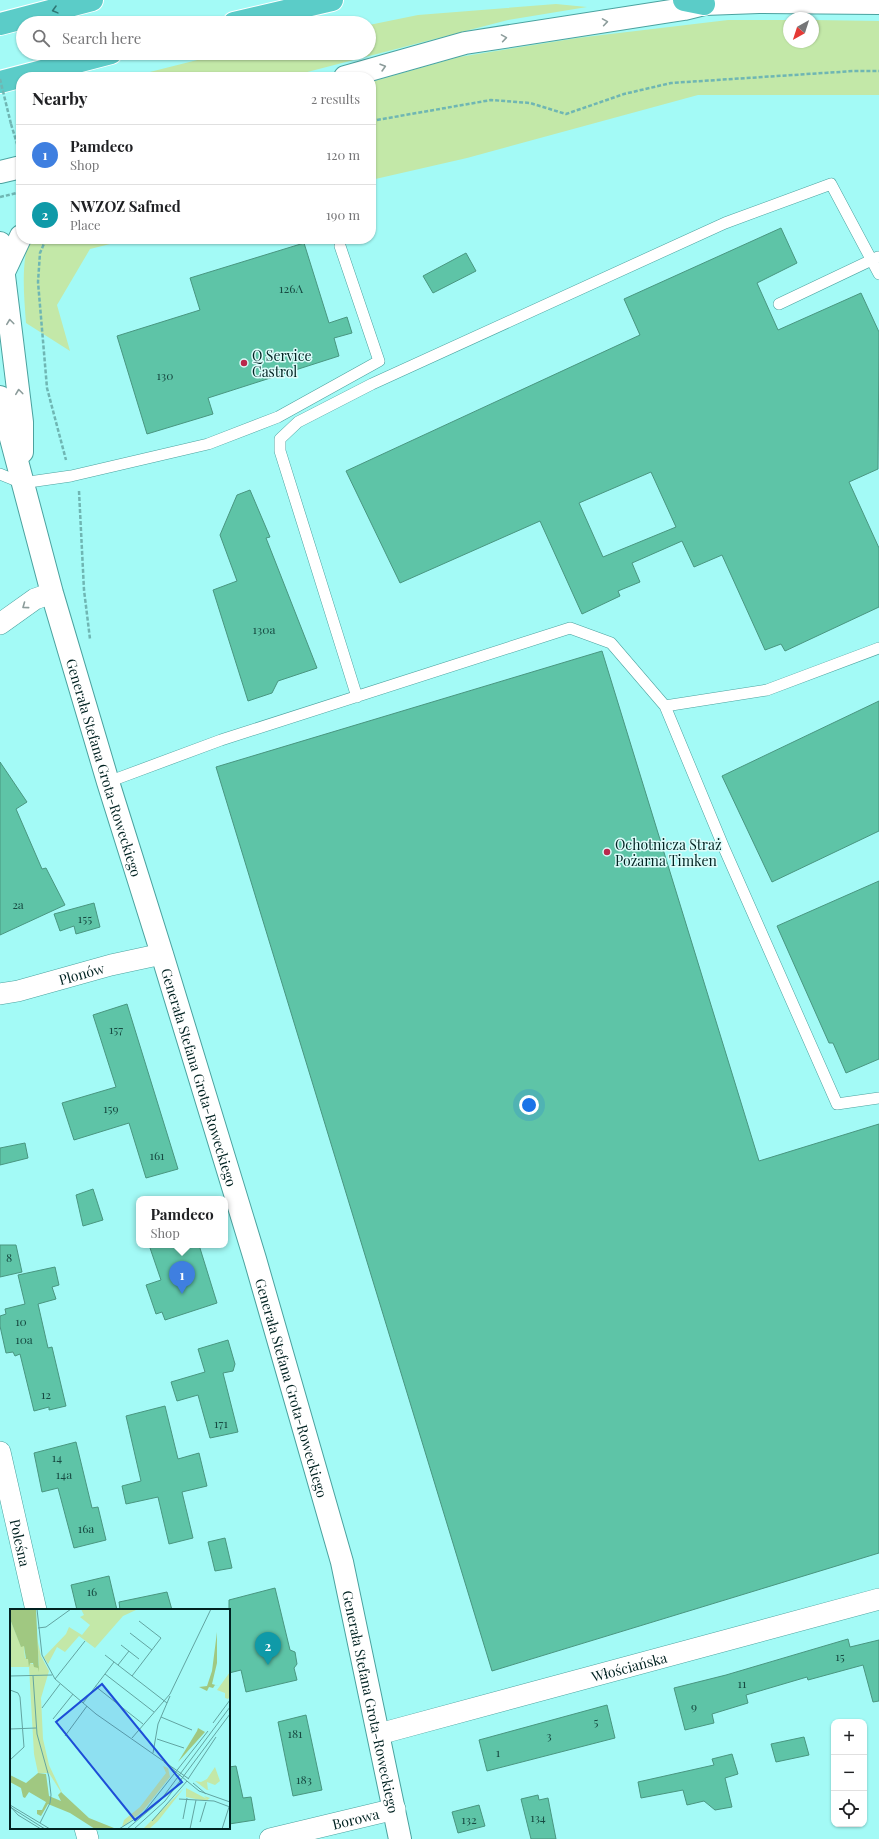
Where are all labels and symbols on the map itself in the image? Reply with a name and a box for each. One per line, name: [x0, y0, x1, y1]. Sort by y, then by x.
one-way arrow: [51, 5, 58, 14]
north arrow: [783, 12, 819, 48]
one-way arrow: [602, 18, 608, 27]
one-way arrow: [501, 34, 507, 42]
one-way arrow: [379, 63, 386, 71]
house number: 126A: [279, 280, 303, 296]
one-way arrow: [6, 319, 15, 325]
place label: Q Service Castrol: [252, 346, 312, 381]
marker: Q Service Castrol: [239, 358, 249, 368]
house number: 130: [157, 367, 173, 383]
one-way arrow: [15, 389, 24, 395]
one-way arrow: [22, 601, 29, 608]
house number: 130a: [253, 621, 275, 637]
street label: Generała Stefana Grota-Roweckiego: [62, 656, 147, 879]
place label: Ochotnicza Straż Pożarna Timken: [615, 835, 722, 870]
marker: Ochotnicza Straż Pożarna Timken: [602, 847, 612, 857]
house number: 2a: [12, 896, 24, 912]
house number: 155: [78, 910, 92, 926]
street label: Plonów: [56, 958, 106, 989]
street label: Generała Stefana Grota-Roweckiego: [157, 966, 242, 1189]
house number: 157: [109, 1021, 123, 1037]
your location: [519, 1095, 539, 1115]
house number: 159: [103, 1100, 119, 1116]
house number: 161: [149, 1147, 165, 1163]
house number: 8: [6, 1249, 12, 1265]
pin: 1: [169, 1261, 195, 1294]
street label: Generała Stefana Grota-Roweckiego: [251, 1276, 333, 1500]
house number: 10: [15, 1313, 27, 1329]
house number: 10a: [15, 1331, 33, 1347]
house number: 12: [41, 1386, 51, 1402]
house number: 171: [214, 1415, 228, 1431]
house number: 14: [52, 1449, 62, 1465]
house number: 14a: [56, 1466, 72, 1482]
street label: Poleśna: [6, 1517, 35, 1568]
house number: 16a: [78, 1520, 94, 1536]
house number: 16: [87, 1583, 97, 1599]
street label: Generała Stefana Grota-Roweckiego: [339, 1589, 404, 1815]
inset map: [10, 1609, 230, 1829]
pin: 2: [255, 1632, 281, 1665]
street label: Włościańska: [588, 1647, 669, 1686]
house number: 15: [835, 1648, 845, 1664]
house number: 11: [738, 1675, 747, 1691]
house number: 9: [691, 1698, 697, 1714]
house number: 5: [594, 1713, 599, 1729]
house number: 181: [287, 1725, 303, 1741]
house number: 3: [546, 1727, 552, 1743]
house number: 1: [496, 1744, 501, 1760]
house number: 183: [296, 1771, 312, 1787]
street label: Borowa: [330, 1804, 381, 1833]
house number: 134: [530, 1809, 546, 1825]
house number: 132: [461, 1811, 477, 1827]

